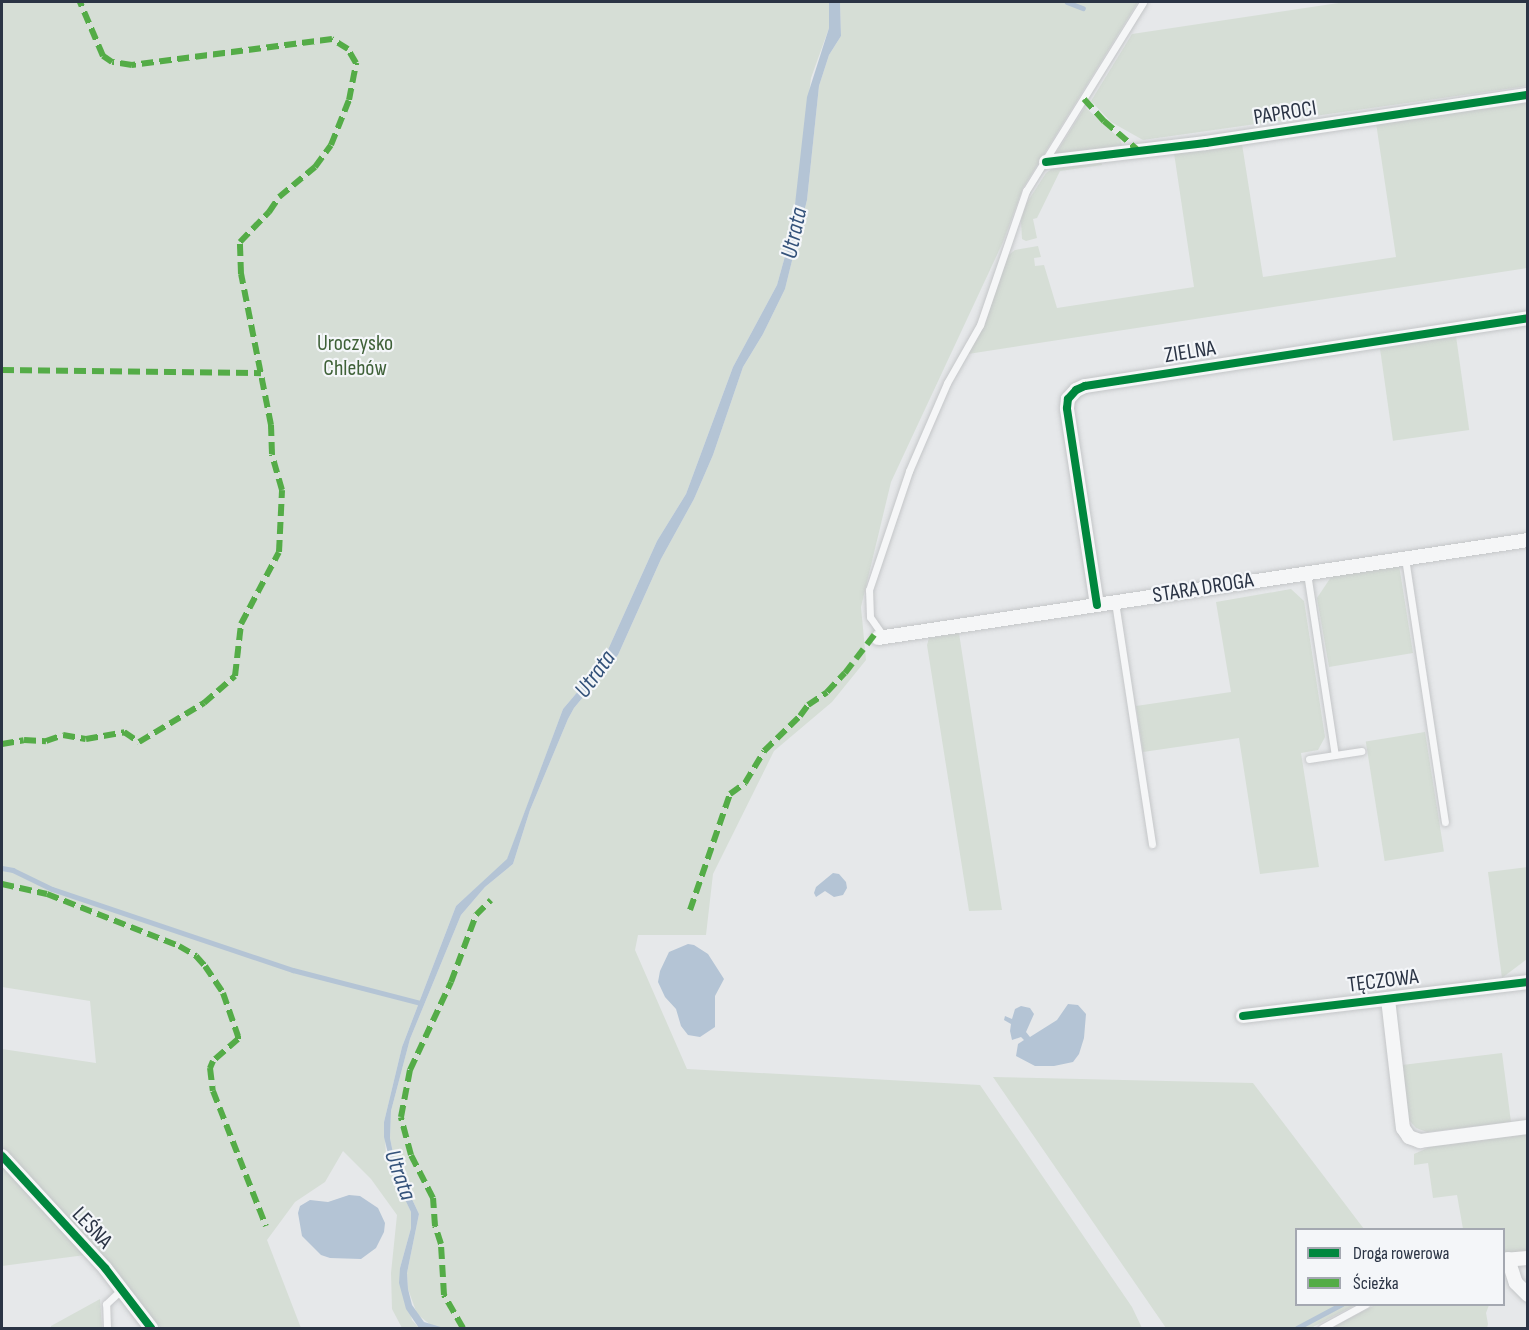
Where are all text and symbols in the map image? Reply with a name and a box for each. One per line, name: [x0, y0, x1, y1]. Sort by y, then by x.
street label: PAPROCI: [1252, 95, 1318, 131]
water label: Utrata: [775, 205, 813, 261]
park label: Uroczysko Chlebów: [317, 330, 393, 382]
street label: ZIELNA: [1163, 335, 1217, 369]
street label: STARA DROGA: [1151, 567, 1255, 609]
water label: Utrata: [568, 645, 622, 703]
street label: TĘCZOWA: [1346, 964, 1420, 998]
water label: Utrata: [378, 1146, 422, 1204]
street label: LEŚNA: [66, 1202, 118, 1254]
legend: [1295, 1228, 1505, 1306]
text: Droga rowerowa: [1353, 1243, 1450, 1264]
text: Ścieżka: [1353, 1273, 1399, 1294]

